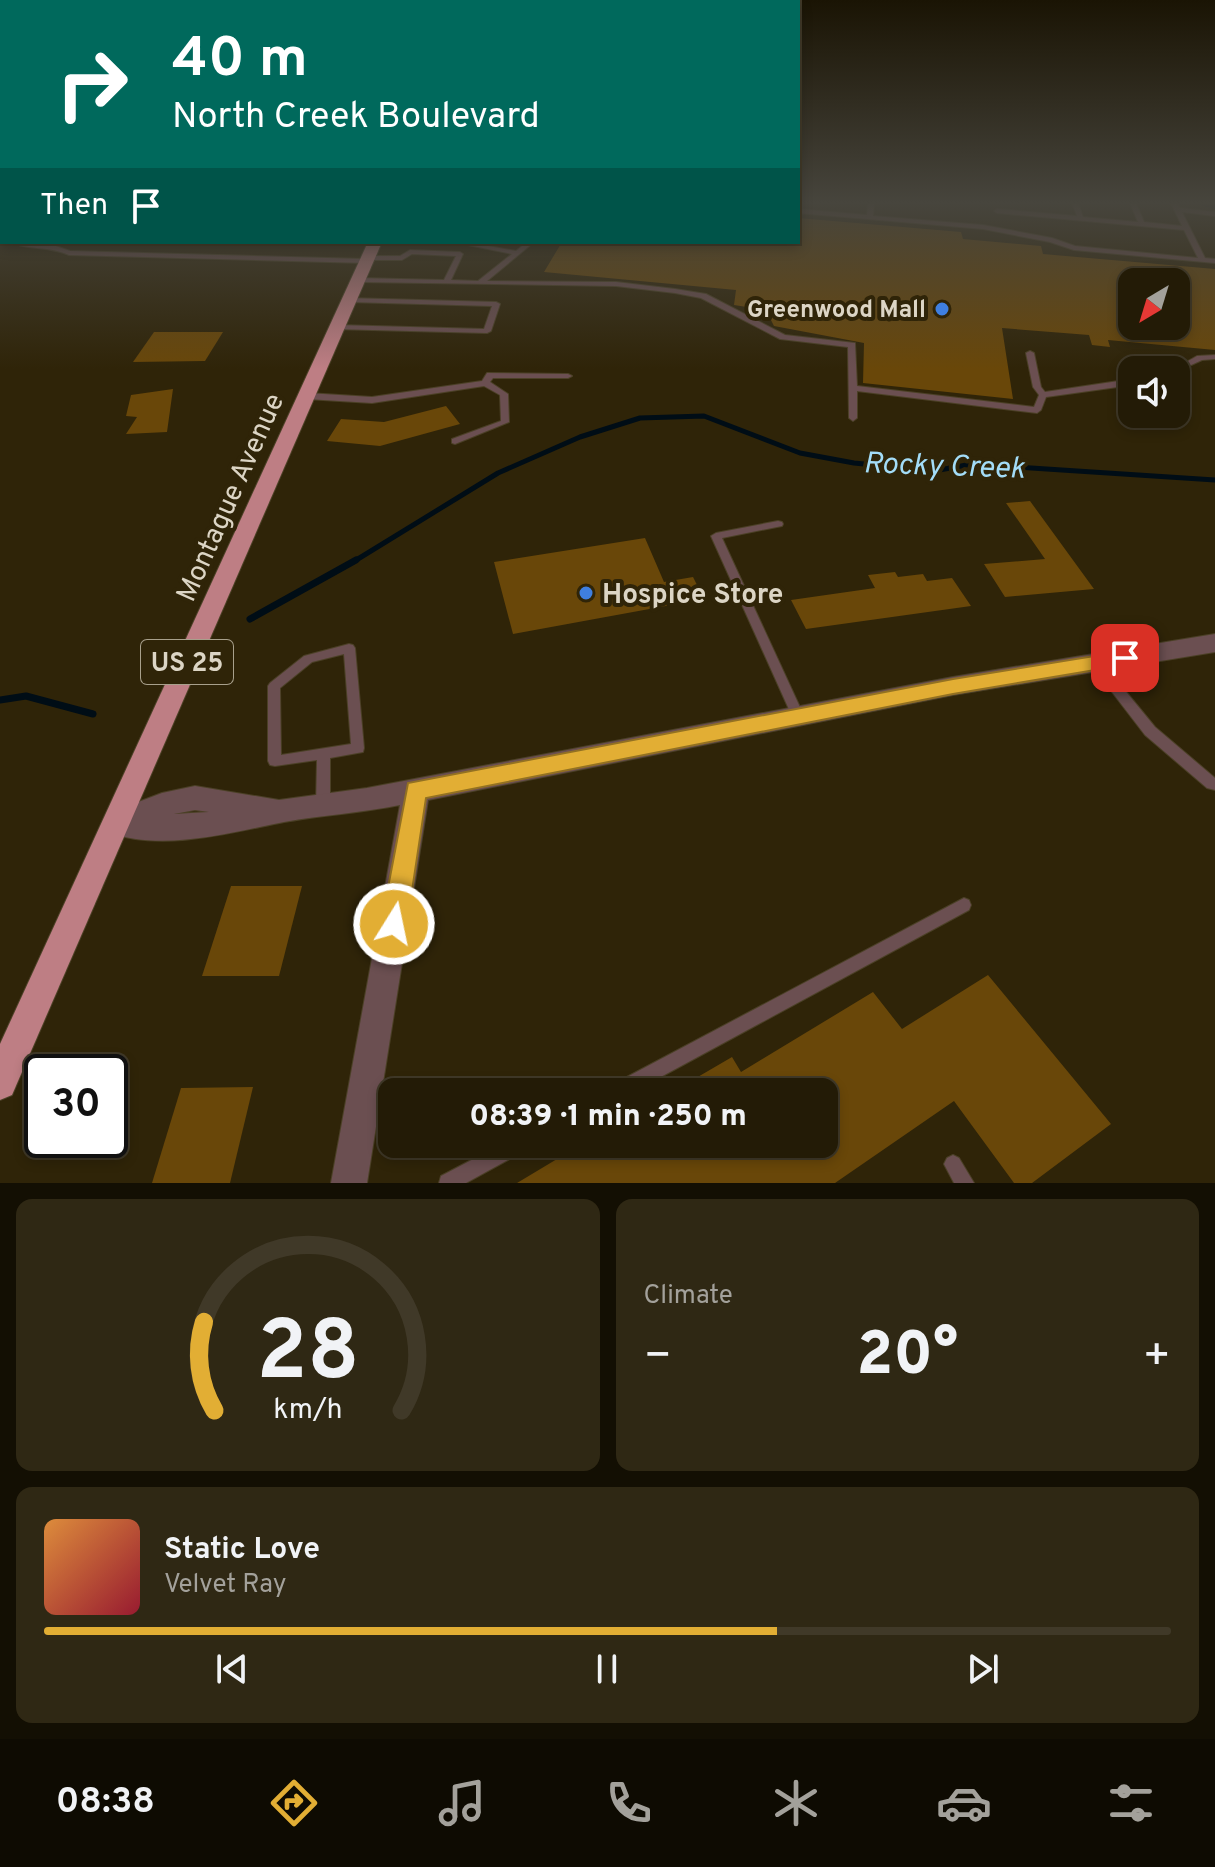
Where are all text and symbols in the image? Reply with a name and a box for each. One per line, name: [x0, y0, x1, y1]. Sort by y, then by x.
text: 40 m: [172, 26, 308, 96]
icon: right: [40, 32, 144, 136]
text: North Creek Boulevard: [172, 95, 540, 141]
icon: arrive: [124, 184, 168, 228]
text: Then: [40, 188, 108, 225]
north arrow: [1118, 268, 1190, 340]
map controls: [1118, 268, 1190, 428]
place label: Greenwood Mall: [747, 296, 926, 326]
marker: Greenwood Mall: [933, 300, 951, 318]
button: sound: [1118, 356, 1190, 428]
street label: Montague Avenue: [170, 388, 294, 608]
water label: Rocky Creek: [863, 446, 1026, 489]
place label: Hospice Store: [602, 578, 783, 614]
marker: Hospice Store: [577, 584, 595, 602]
pin: [1091, 624, 1159, 692]
icon: arrive: [1103, 636, 1147, 680]
road number: US 25: [141, 640, 233, 684]
position arrow: [352, 882, 436, 966]
speed limit sign: 30: [24, 1054, 128, 1158]
text: 08:39 · 1 min · 250 m: [469, 1099, 747, 1136]
text: Climate: [644, 1280, 733, 1313]
text: 28: [256, 1304, 359, 1409]
text: 20°: [856, 1320, 958, 1396]
text: −: [644, 1330, 672, 1386]
text: +: [1143, 1330, 1171, 1386]
text: km/h: [273, 1393, 342, 1429]
text: Static Love: [164, 1532, 320, 1569]
text: Velvet Ray: [164, 1569, 287, 1602]
icon: previous: [210, 1647, 254, 1691]
icon: pause: [585, 1647, 629, 1691]
icon: next: [961, 1647, 1005, 1691]
icon: directions: [266, 1775, 322, 1831]
icon: music: [434, 1775, 490, 1831]
icon: phone: [601, 1775, 657, 1831]
icon: climate: [768, 1775, 824, 1831]
icon: car: [936, 1775, 992, 1831]
icon: filters: [1103, 1775, 1159, 1831]
text: 08:38: [56, 1780, 155, 1826]

